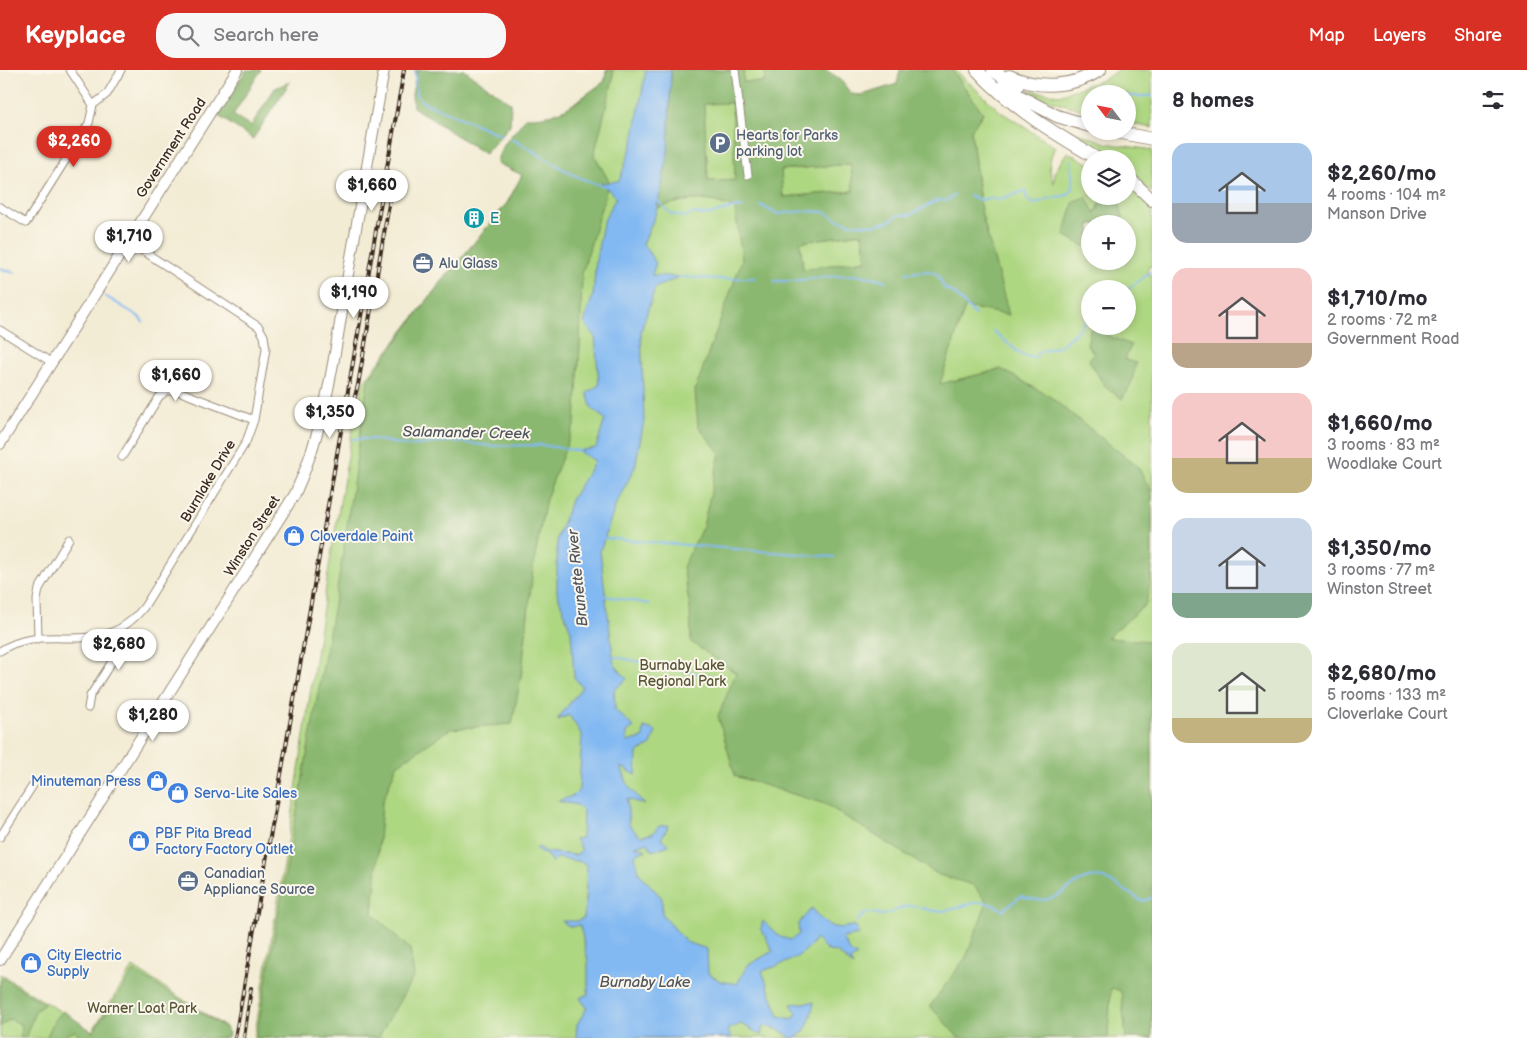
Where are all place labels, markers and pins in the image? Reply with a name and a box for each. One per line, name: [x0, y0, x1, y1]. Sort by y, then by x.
pin: $2,260: [33, 126, 115, 168]
place label: Hearts for Parks parking lot: [736, 127, 838, 160]
parking icon: Hearts for Parks parking lot: [708, 131, 732, 155]
pin: $1,660: [331, 170, 413, 212]
building icon: E: [462, 206, 486, 230]
place label: E: [490, 210, 499, 227]
pin: $1,710: [88, 220, 170, 263]
office icon: Alu Glass: [411, 251, 435, 275]
place label: Alu Glass: [439, 255, 498, 272]
pin: $1,190: [313, 276, 395, 319]
pin: $1,660: [135, 360, 217, 402]
pin: $1,350: [289, 396, 371, 439]
shop icon: Cloverdale Paint: [282, 524, 306, 548]
place label: Cloverdale Paint: [310, 528, 414, 545]
pin: $2,680: [78, 628, 160, 671]
pin: $1,280: [112, 700, 194, 742]
shop icon: Minuteman Press: [145, 769, 169, 793]
place label: Minuteman Press: [31, 773, 141, 790]
shop icon: Serva-Lite Sales: [166, 781, 190, 805]
place label: Serva-Lite Sales: [194, 785, 297, 802]
place label: PBF Pita Bread Factory Factory Outlet: [155, 825, 294, 858]
shop icon: PBF Pita Bread Factory Factory Outlet: [127, 829, 151, 853]
place label: Canadian Appliance Source: [204, 865, 315, 898]
office icon: Canadian Appliance Source: [176, 869, 200, 893]
place label: City Electric Supply: [47, 947, 122, 980]
shop icon: City Electric Supply: [19, 951, 43, 975]

